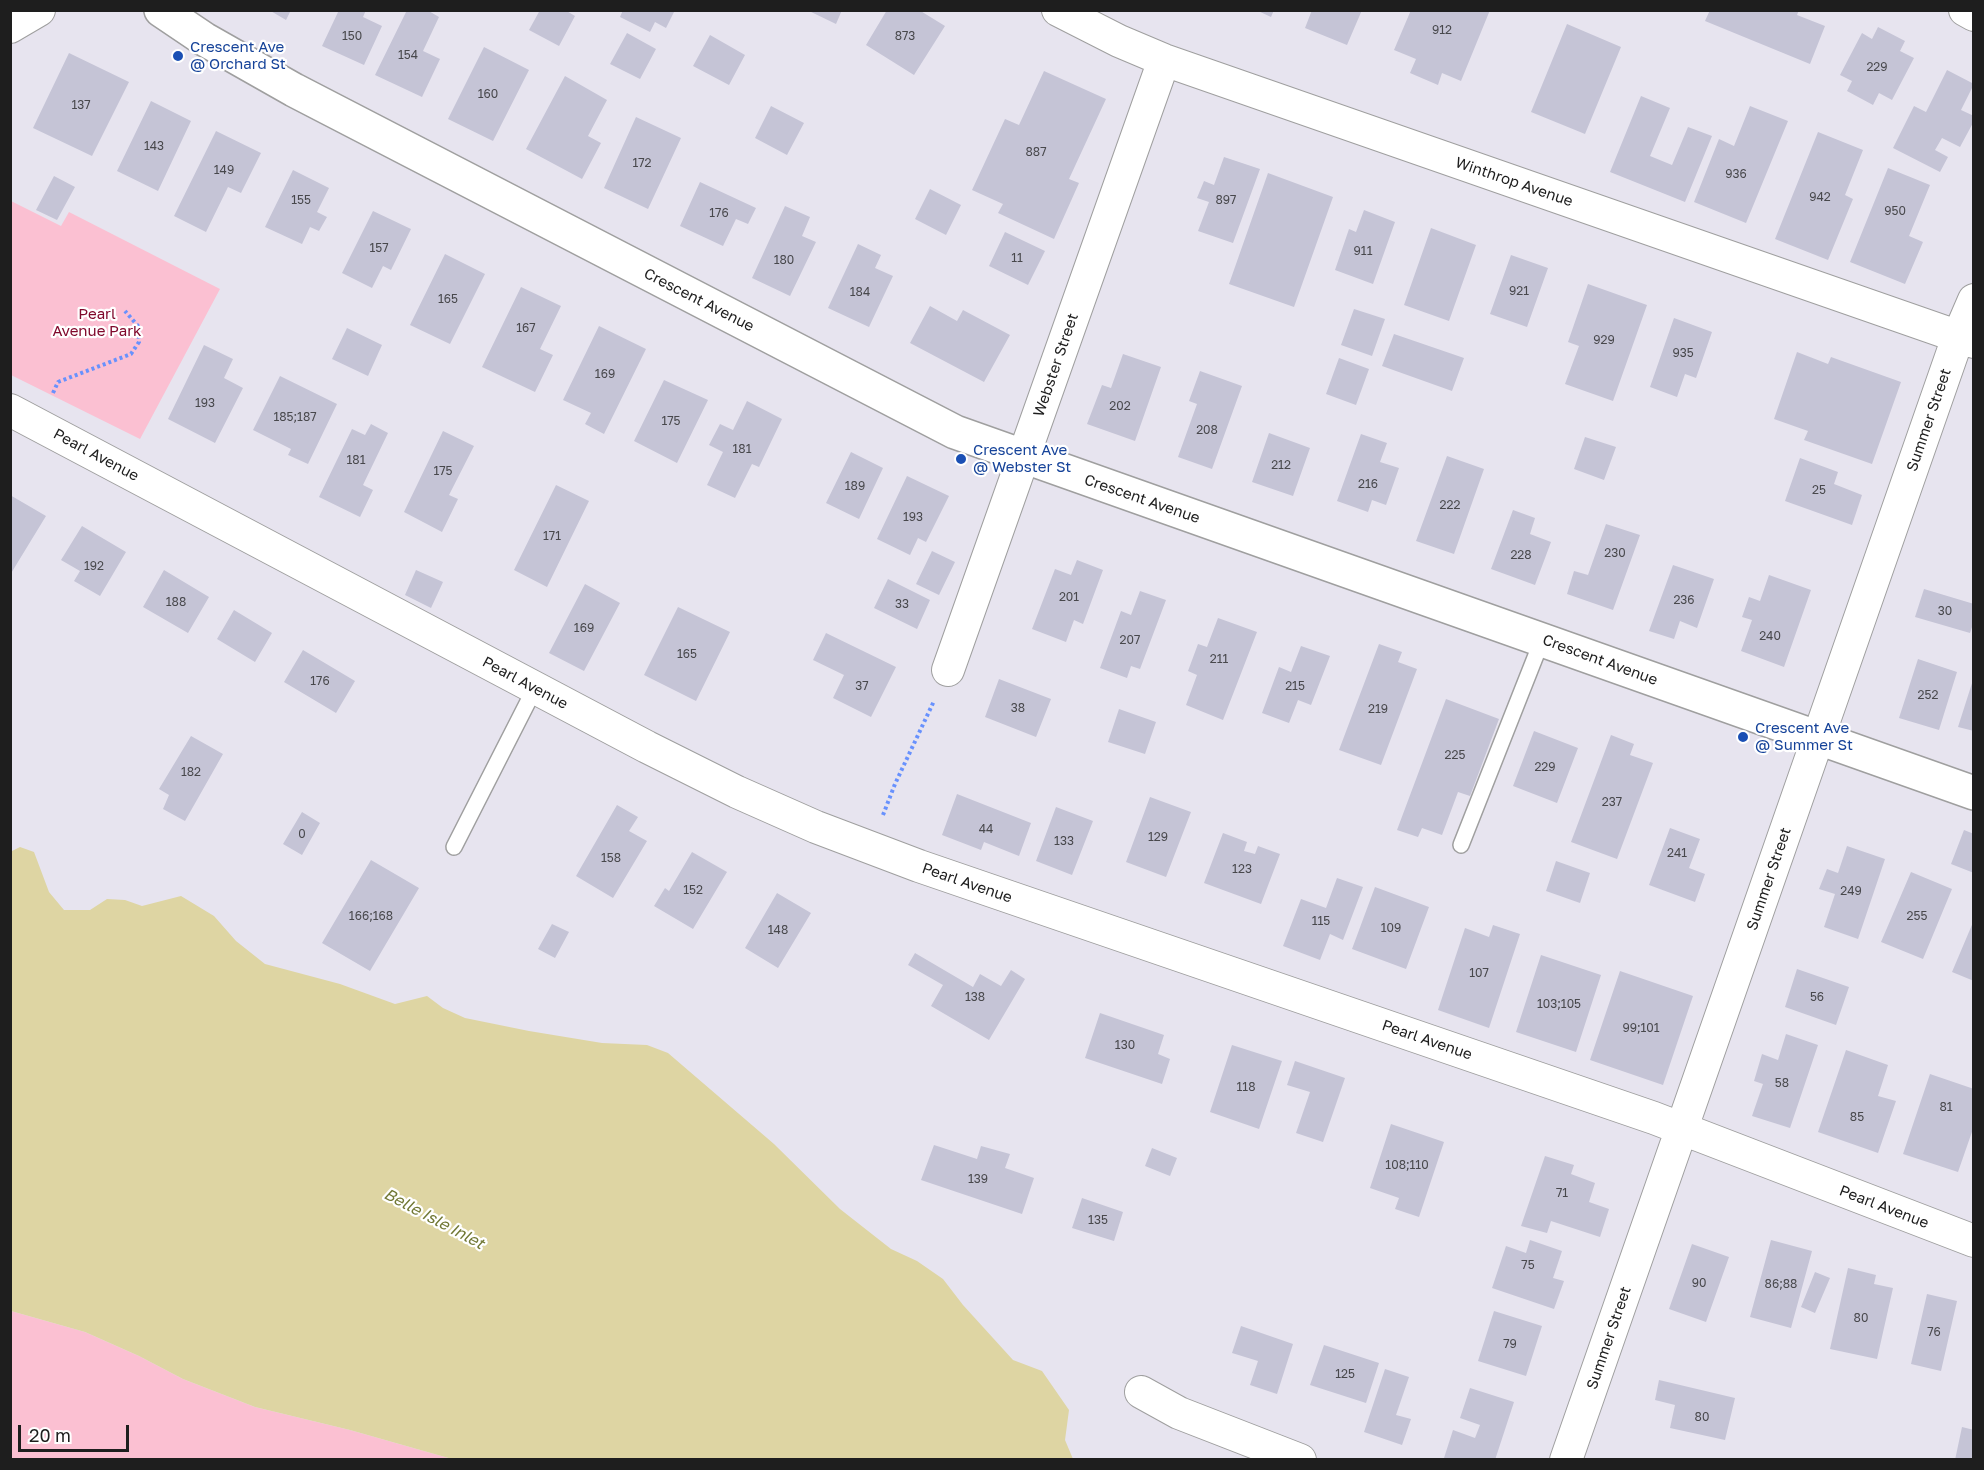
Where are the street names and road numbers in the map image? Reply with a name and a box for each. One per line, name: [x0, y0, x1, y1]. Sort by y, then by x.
street label: Winthrop Avenue: [1453, 153, 1575, 211]
street label: Crescent Avenue: [641, 264, 757, 336]
street label: Webster Street: [1030, 311, 1082, 419]
street label: Summer Street: [1903, 366, 1955, 474]
street label: Pearl Avenue: [50, 425, 142, 485]
street label: Crescent Avenue: [1082, 471, 1202, 527]
street label: Crescent Avenue: [1540, 631, 1660, 689]
street label: Pearl Avenue: [479, 653, 571, 713]
street label: Summer Street: [1743, 825, 1795, 933]
street label: Pearl Avenue: [920, 859, 1014, 907]
street label: Pearl Avenue: [1380, 1016, 1474, 1064]
street label: Pearl Avenue: [1837, 1182, 1931, 1232]
street label: Summer Street: [1583, 1284, 1635, 1392]

